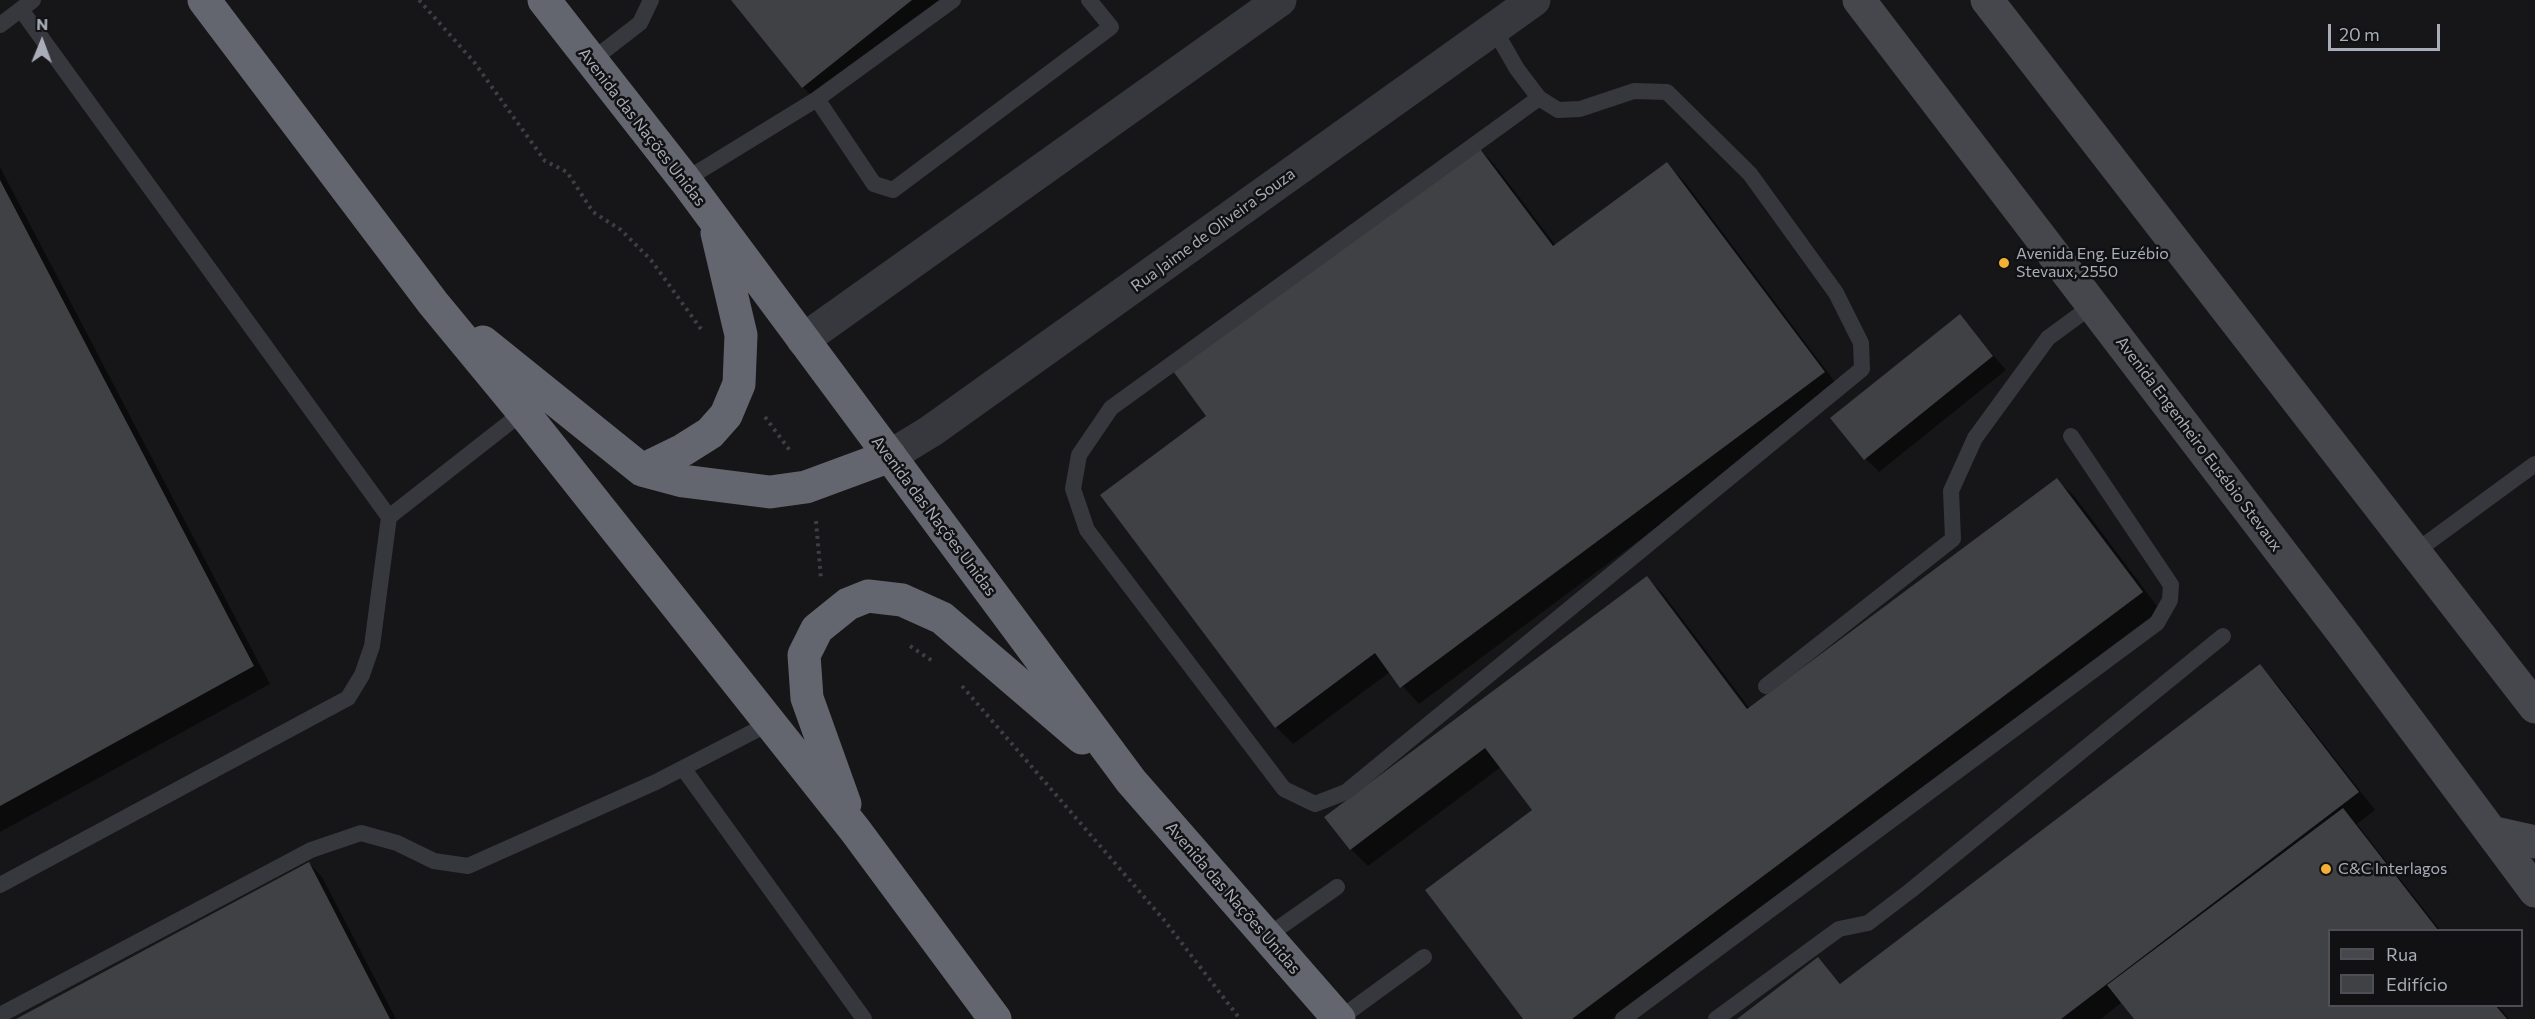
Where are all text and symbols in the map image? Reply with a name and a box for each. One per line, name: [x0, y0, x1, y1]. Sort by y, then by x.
north arrow: [12, 12, 72, 72]
scale bar: [2331, 12, 2444, 50]
text: N: [36, 14, 48, 33]
text: 20 m: [2339, 23, 2380, 45]
street label: Avenida das Nações Unidas: [574, 44, 710, 210]
street label: Rua Jaime de Oliveira Souza: [1127, 164, 1299, 296]
place label: Avenida Eng. Euzébio Stevaux, 2550: [2016, 244, 2169, 282]
marker: Avenida Eng. Euzébio Stevaux, 2550: [1997, 256, 2011, 270]
street label: Avenida Engenheiro Eusébio Stevaux: [2112, 333, 2286, 555]
street label: Avenida das Nações Unidas: [868, 432, 1000, 600]
street label: Avenida das Nações Unidas: [1162, 818, 1304, 978]
place label: C&C Interlagos: [2338, 859, 2447, 879]
marker: C&C Interlagos: [2319, 862, 2333, 876]
legend: [2328, 929, 2523, 1007]
text: Rua: [2386, 943, 2417, 965]
text: Edifício: [2386, 973, 2448, 995]

